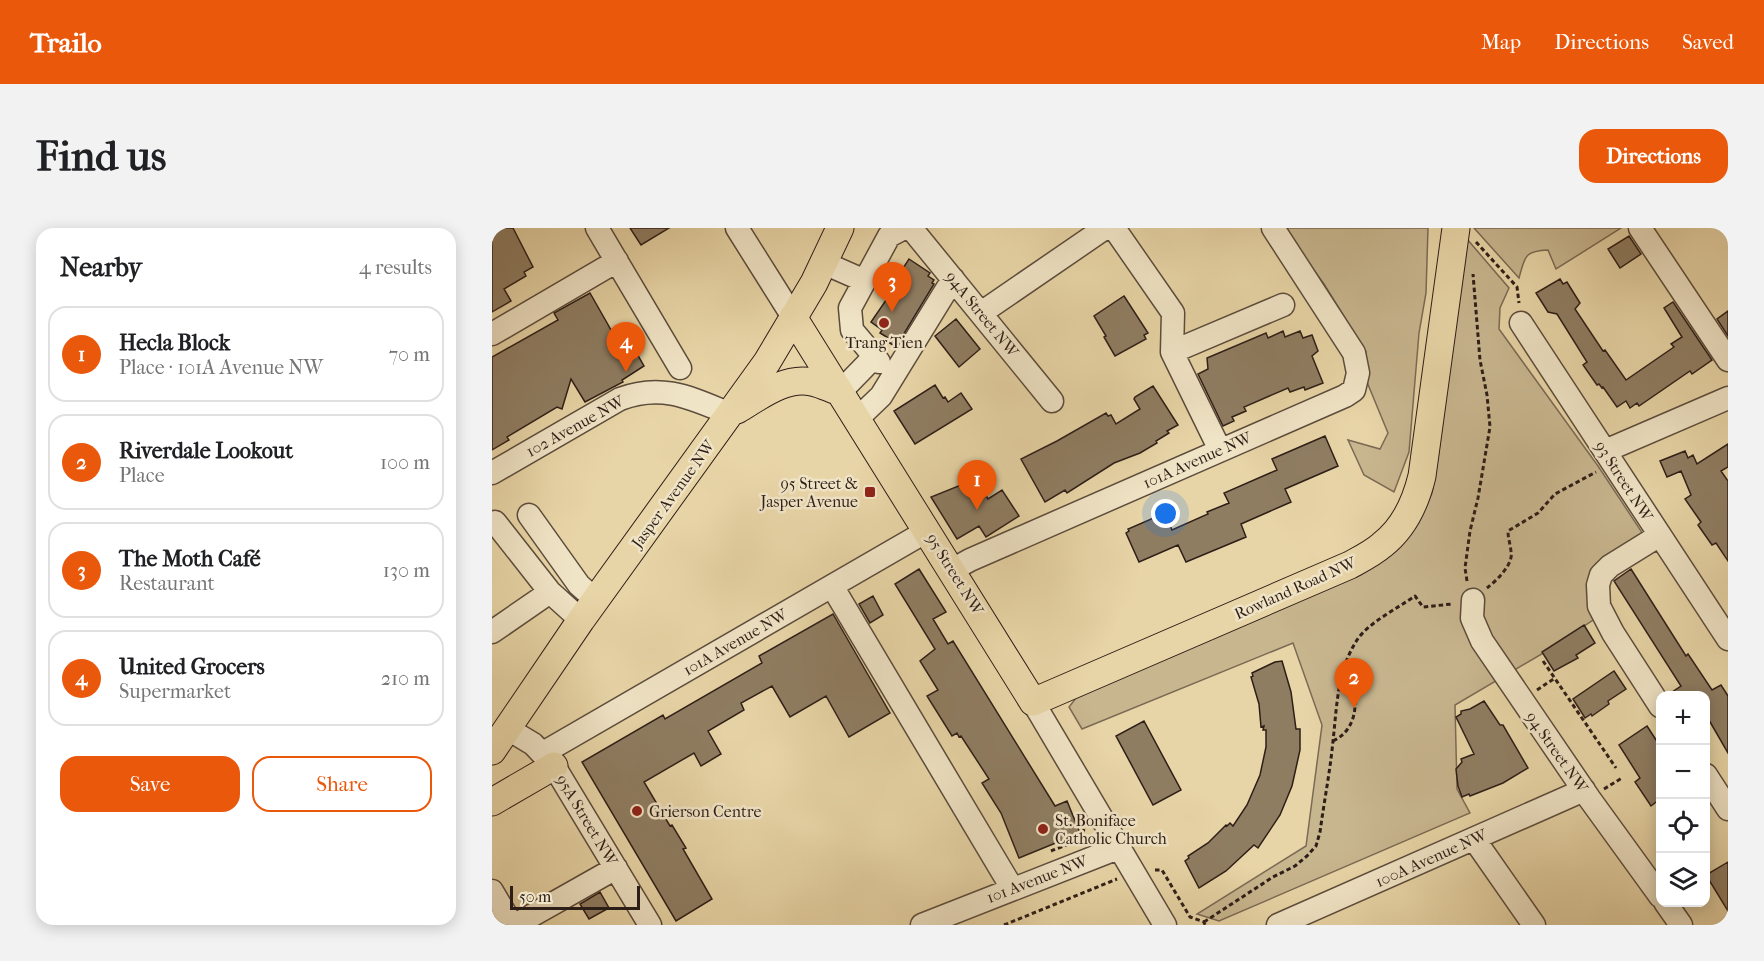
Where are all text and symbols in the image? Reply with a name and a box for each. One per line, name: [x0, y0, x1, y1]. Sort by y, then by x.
text: Trailo: [30, 26, 102, 59]
text: Map: [1481, 30, 1521, 54]
text: Directions: [1554, 30, 1649, 54]
text: Saved: [1682, 30, 1734, 54]
button: Directions: [1579, 129, 1728, 183]
text: Find us: [36, 132, 166, 181]
text: Nearby: [60, 252, 142, 283]
text: 4 results: [359, 256, 432, 279]
pin: 3: [872, 262, 912, 312]
street label: 94A Street NW: [942, 267, 1023, 362]
marker: Trang Tien: [877, 316, 891, 330]
pin: 4: [606, 322, 646, 372]
text: Hecla Block: [119, 330, 230, 356]
place label: Trang Tien: [845, 333, 923, 352]
text: 1: [78, 343, 85, 366]
text: 70 m: [388, 343, 430, 366]
text: Place · 101A Avenue NW: [119, 356, 323, 379]
street label: 102 Avenue NW: [523, 391, 628, 461]
street label: 101A Avenue NW: [1140, 427, 1255, 492]
street label: Jasper Avenue NW: [626, 435, 719, 553]
street label: 93 Street NW: [1591, 437, 1658, 526]
text: Riverdale Lookout: [119, 438, 293, 464]
text: 2: [76, 451, 87, 474]
text: 100 m: [380, 451, 430, 474]
pin: 1: [958, 460, 996, 510]
text: Place: [119, 464, 165, 487]
place label: 95 Street & Jasper Avenue: [759, 474, 858, 511]
marker: 95 Street & Jasper Avenue: [863, 485, 877, 499]
your location: [1151, 499, 1180, 528]
street label: 95 Street NW: [923, 530, 988, 619]
text: The Moth Café: [119, 546, 261, 572]
street label: Rowland Road NW: [1231, 552, 1360, 623]
text: 3: [77, 559, 86, 582]
text: 130 m: [383, 559, 430, 582]
text: Restaurant: [119, 572, 215, 595]
street label: 101A Avenue NW: [680, 604, 791, 679]
text: United Grocers: [119, 654, 265, 680]
pin: 2: [1334, 658, 1374, 708]
text: 4: [76, 667, 87, 690]
text: 210 m: [381, 667, 430, 690]
text: Supermarket: [119, 680, 231, 703]
map controls: [1656, 691, 1710, 907]
button: +: [1656, 691, 1710, 745]
street label: 94 Street NW: [1522, 708, 1593, 797]
button: −: [1656, 745, 1710, 799]
button: Save: [60, 756, 240, 812]
button: Share: [252, 756, 432, 812]
street label: 95A Street NW: [552, 771, 622, 870]
button: locate: [1656, 799, 1710, 853]
place label: Grierson Centre: [649, 802, 761, 821]
marker: Grierson Centre: [630, 804, 644, 818]
place label: St. Boniface Catholic Church: [1055, 811, 1167, 848]
marker: St. Boniface Catholic Church: [1036, 822, 1050, 836]
street label: 100A Avenue NW: [1372, 824, 1491, 891]
street label: 101 Avenue NW: [984, 851, 1091, 907]
button: layers: [1656, 853, 1710, 907]
scale bar: [510, 883, 640, 910]
text: 50 m: [519, 887, 551, 906]

